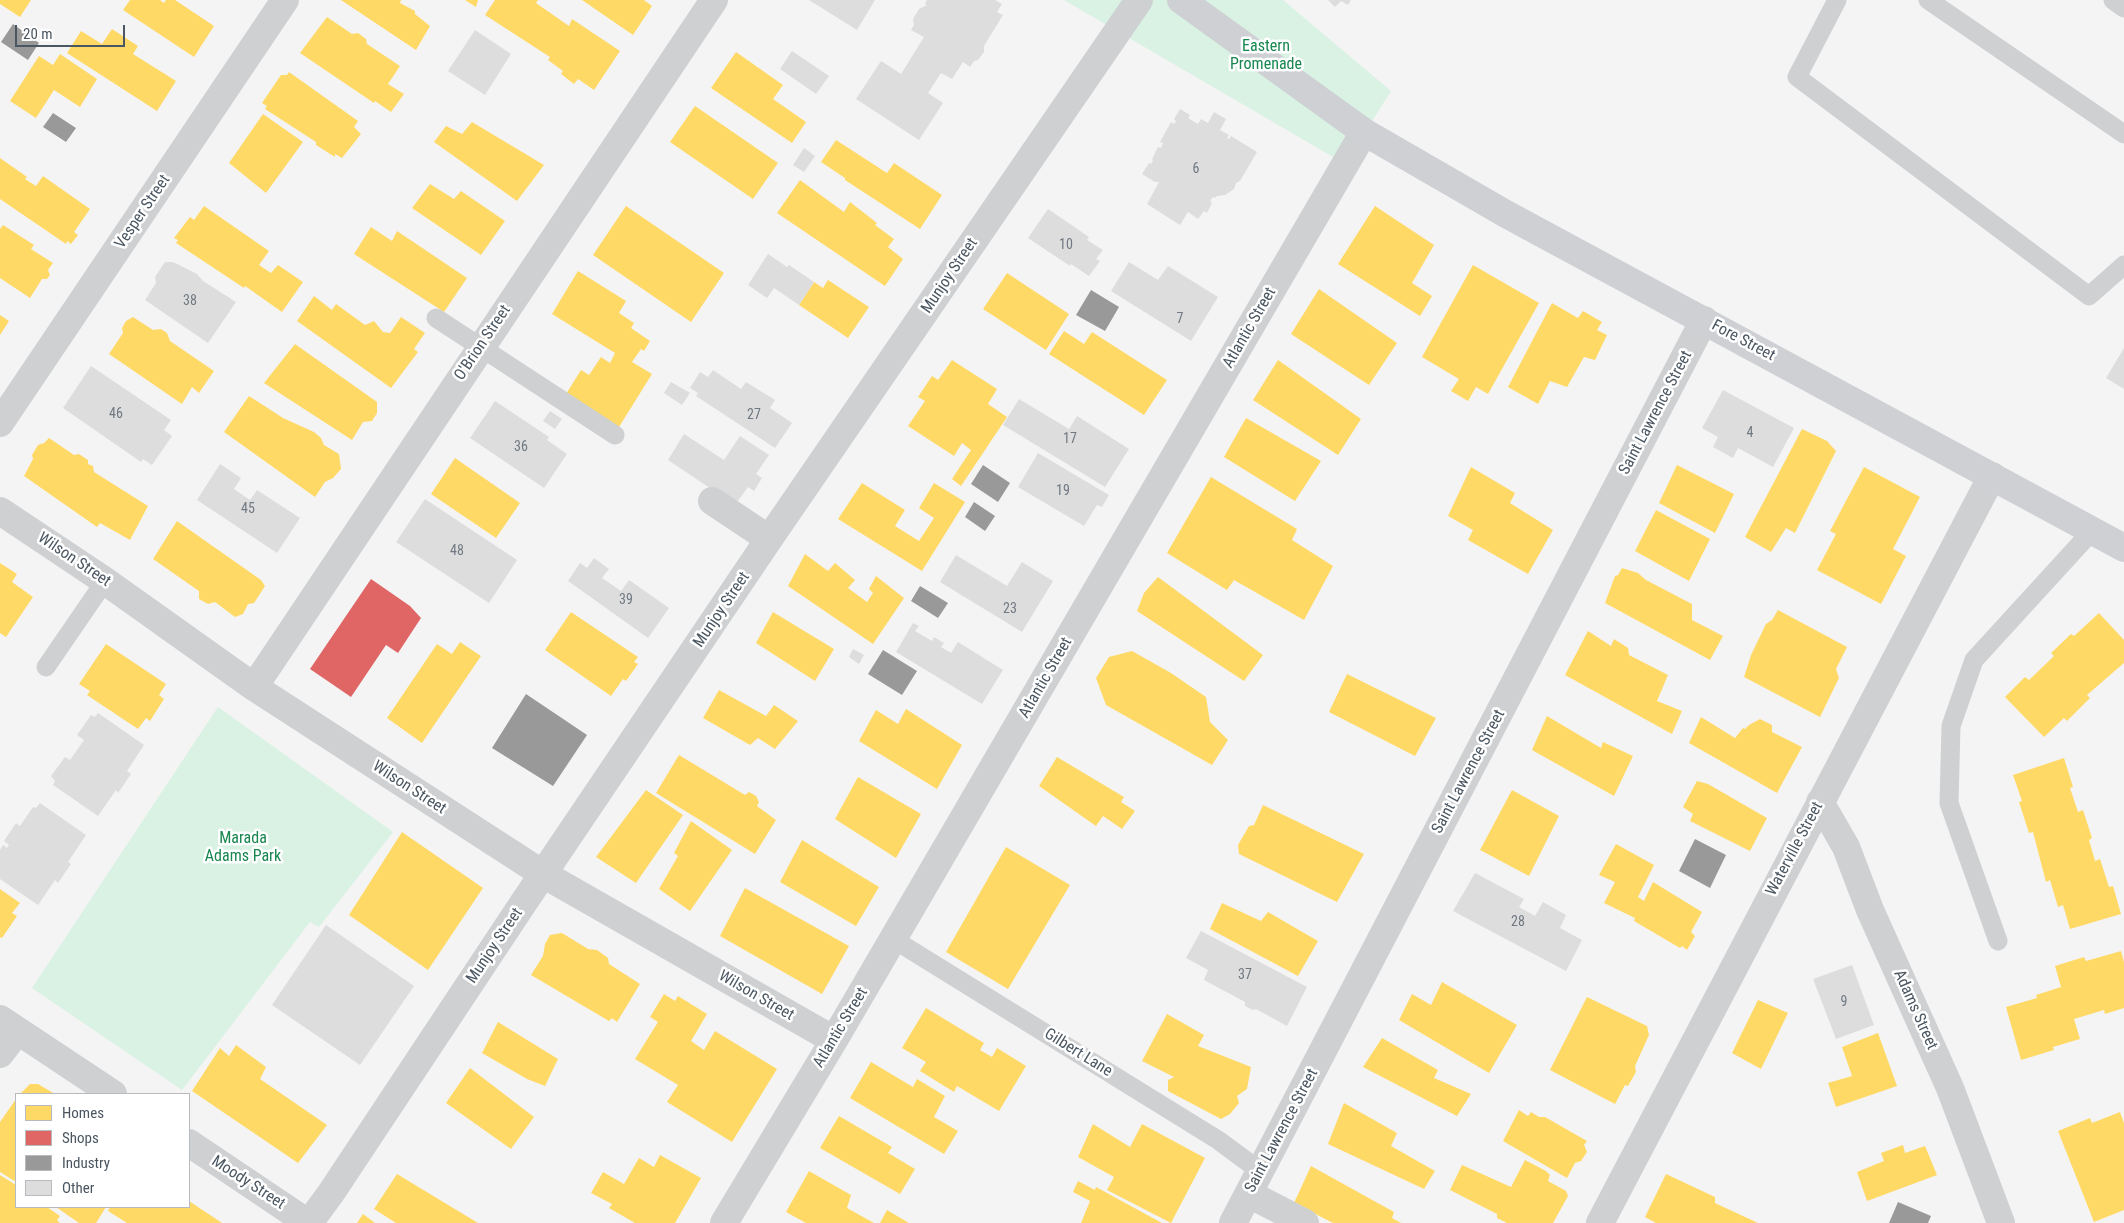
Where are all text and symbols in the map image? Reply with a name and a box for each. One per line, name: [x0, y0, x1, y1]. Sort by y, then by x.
scale bar: [18, 15, 128, 47]
text: 20 m: [23, 25, 53, 43]
park label: Eastern Promenade: [1230, 37, 1302, 75]
house number: 6: [1193, 161, 1199, 177]
street label: Vesper Street: [111, 171, 175, 253]
street label: Munjoy Street: [918, 235, 982, 317]
house number: 10: [1059, 237, 1073, 253]
street label: Atlantic Street: [1219, 284, 1281, 372]
house number: 38: [183, 293, 197, 309]
street label: O'Brion Street: [451, 302, 515, 384]
house number: 7: [1177, 311, 1183, 327]
street label: Fore Street: [1708, 316, 1778, 366]
street label: Saint Lawrence Street: [1615, 348, 1697, 478]
house number: 46: [109, 406, 123, 422]
house number: 27: [747, 407, 761, 423]
house number: 4: [1747, 425, 1753, 441]
house number: 17: [1063, 431, 1077, 447]
house number: 36: [514, 439, 528, 455]
house number: 19: [1056, 483, 1070, 499]
house number: 45: [241, 501, 255, 517]
street label: Wilson Street: [34, 529, 114, 591]
house number: 48: [450, 543, 464, 559]
street label: Munjoy Street: [690, 569, 754, 651]
house number: 39: [619, 592, 633, 608]
house number: 23: [1003, 601, 1017, 617]
street label: Atlantic Street: [1015, 634, 1077, 722]
street label: Saint Lawrence Street: [1428, 707, 1510, 837]
street label: Wilson Street: [369, 757, 449, 819]
street label: Waterville Street: [1762, 799, 1828, 899]
park label: Marada Adams Park: [205, 829, 281, 867]
street label: Munjoy Street: [463, 905, 527, 987]
house number: 28: [1511, 914, 1525, 930]
street label: Wilson Street: [715, 967, 797, 1025]
house number: 37: [1238, 967, 1252, 983]
street label: Adams Street: [1889, 967, 1941, 1053]
street label: Atlantic Street: [810, 985, 872, 1071]
house number: 9: [1841, 994, 1847, 1010]
street label: Gilbert Lane: [1041, 1025, 1115, 1081]
street label: Saint Lawrence Street: [1241, 1066, 1323, 1196]
legend: [15, 1093, 190, 1208]
text: Homes: [62, 1104, 104, 1122]
text: Shops: [62, 1129, 99, 1147]
street label: Moody Street: [208, 1152, 288, 1214]
text: Industry: [62, 1154, 110, 1172]
text: Other: [62, 1179, 94, 1197]

